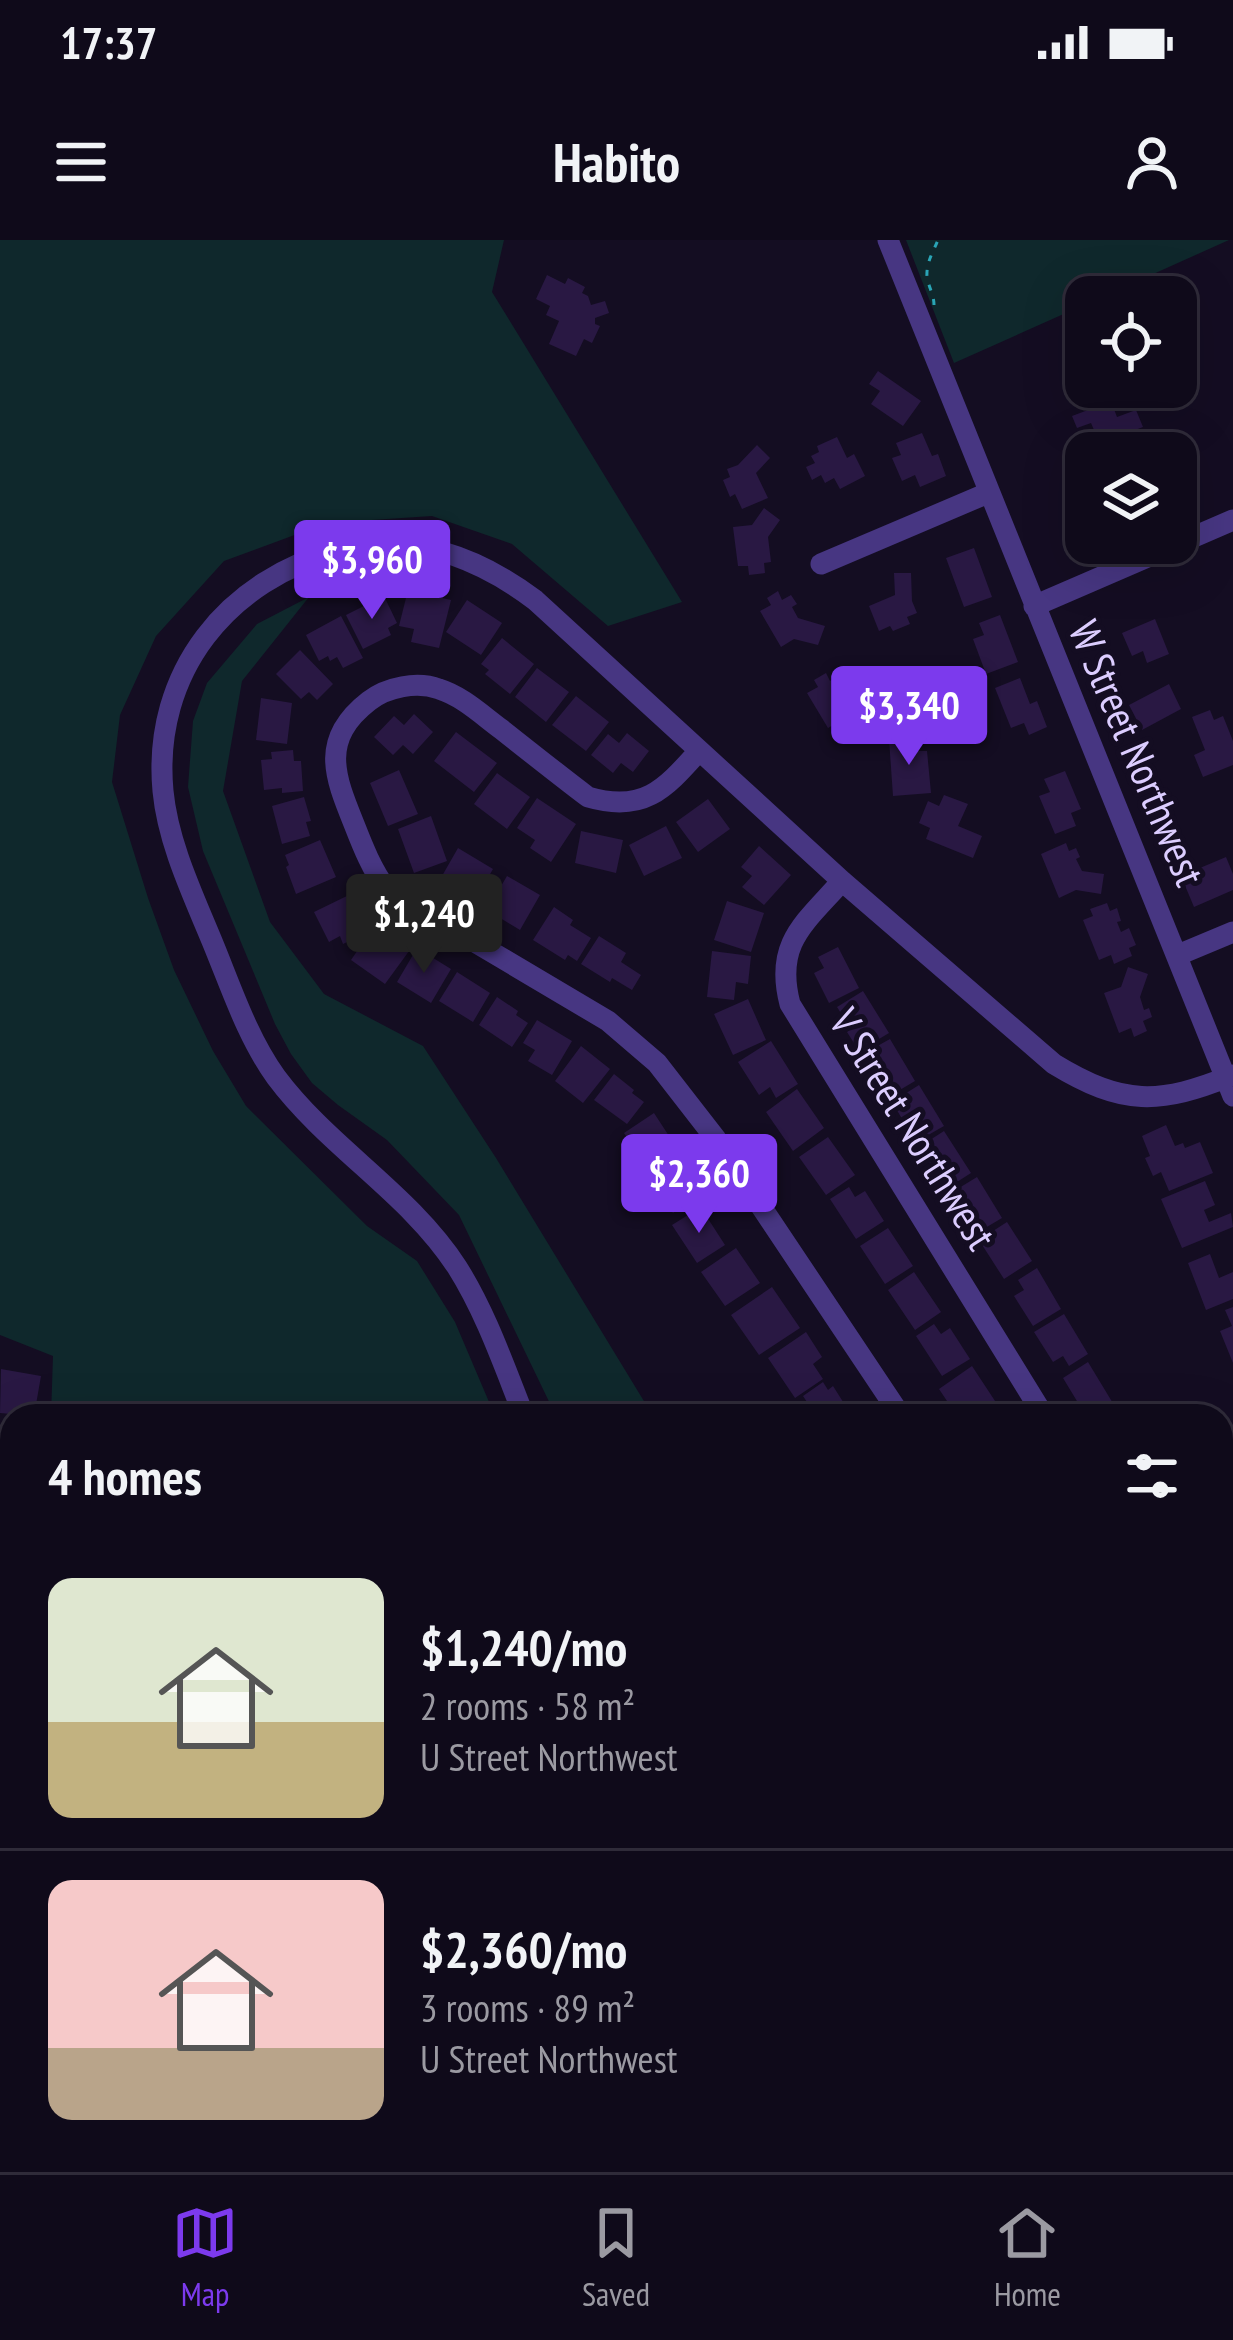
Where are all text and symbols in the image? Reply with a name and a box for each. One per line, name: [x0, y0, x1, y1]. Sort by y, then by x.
text: 17:37: [60, 13, 157, 71]
text: Habito: [553, 127, 680, 197]
icon: menu: [48, 129, 114, 195]
icon: person: [1119, 129, 1185, 195]
map controls: [1065, 276, 1197, 564]
button: locate: [1065, 276, 1197, 408]
button: layers: [1065, 432, 1197, 564]
pin: $3,960: [274, 520, 470, 622]
text: $3,960: [321, 533, 423, 584]
street label: W Street Northwest: [1057, 612, 1218, 894]
pin: $3,340: [811, 666, 1007, 768]
text: $3,340: [858, 679, 960, 730]
pin: $1,240: [326, 874, 522, 976]
text: $1,240: [373, 887, 475, 938]
street label: V Street Northwest: [817, 997, 1010, 1260]
pin: $2,360: [601, 1134, 797, 1236]
text: $2,360: [648, 1147, 750, 1198]
text: 4 homes: [48, 1443, 202, 1509]
icon: filters: [1119, 1443, 1185, 1509]
text: $1,240/mo: [420, 1614, 627, 1680]
icon: home: [144, 1626, 288, 1770]
text: 2 rooms · 58 m²: [420, 1680, 635, 1731]
text: U Street Northwest: [420, 1731, 678, 1782]
text: $2,360/mo: [420, 1916, 627, 1982]
icon: home: [144, 1928, 288, 2072]
text: 3 rooms · 89 m²: [420, 1982, 635, 2033]
text: U Street Northwest: [420, 2033, 678, 2084]
tab: Map: [172, 2200, 238, 2315]
tab: Saved: [582, 2200, 650, 2315]
tab: Home: [994, 2200, 1061, 2315]

